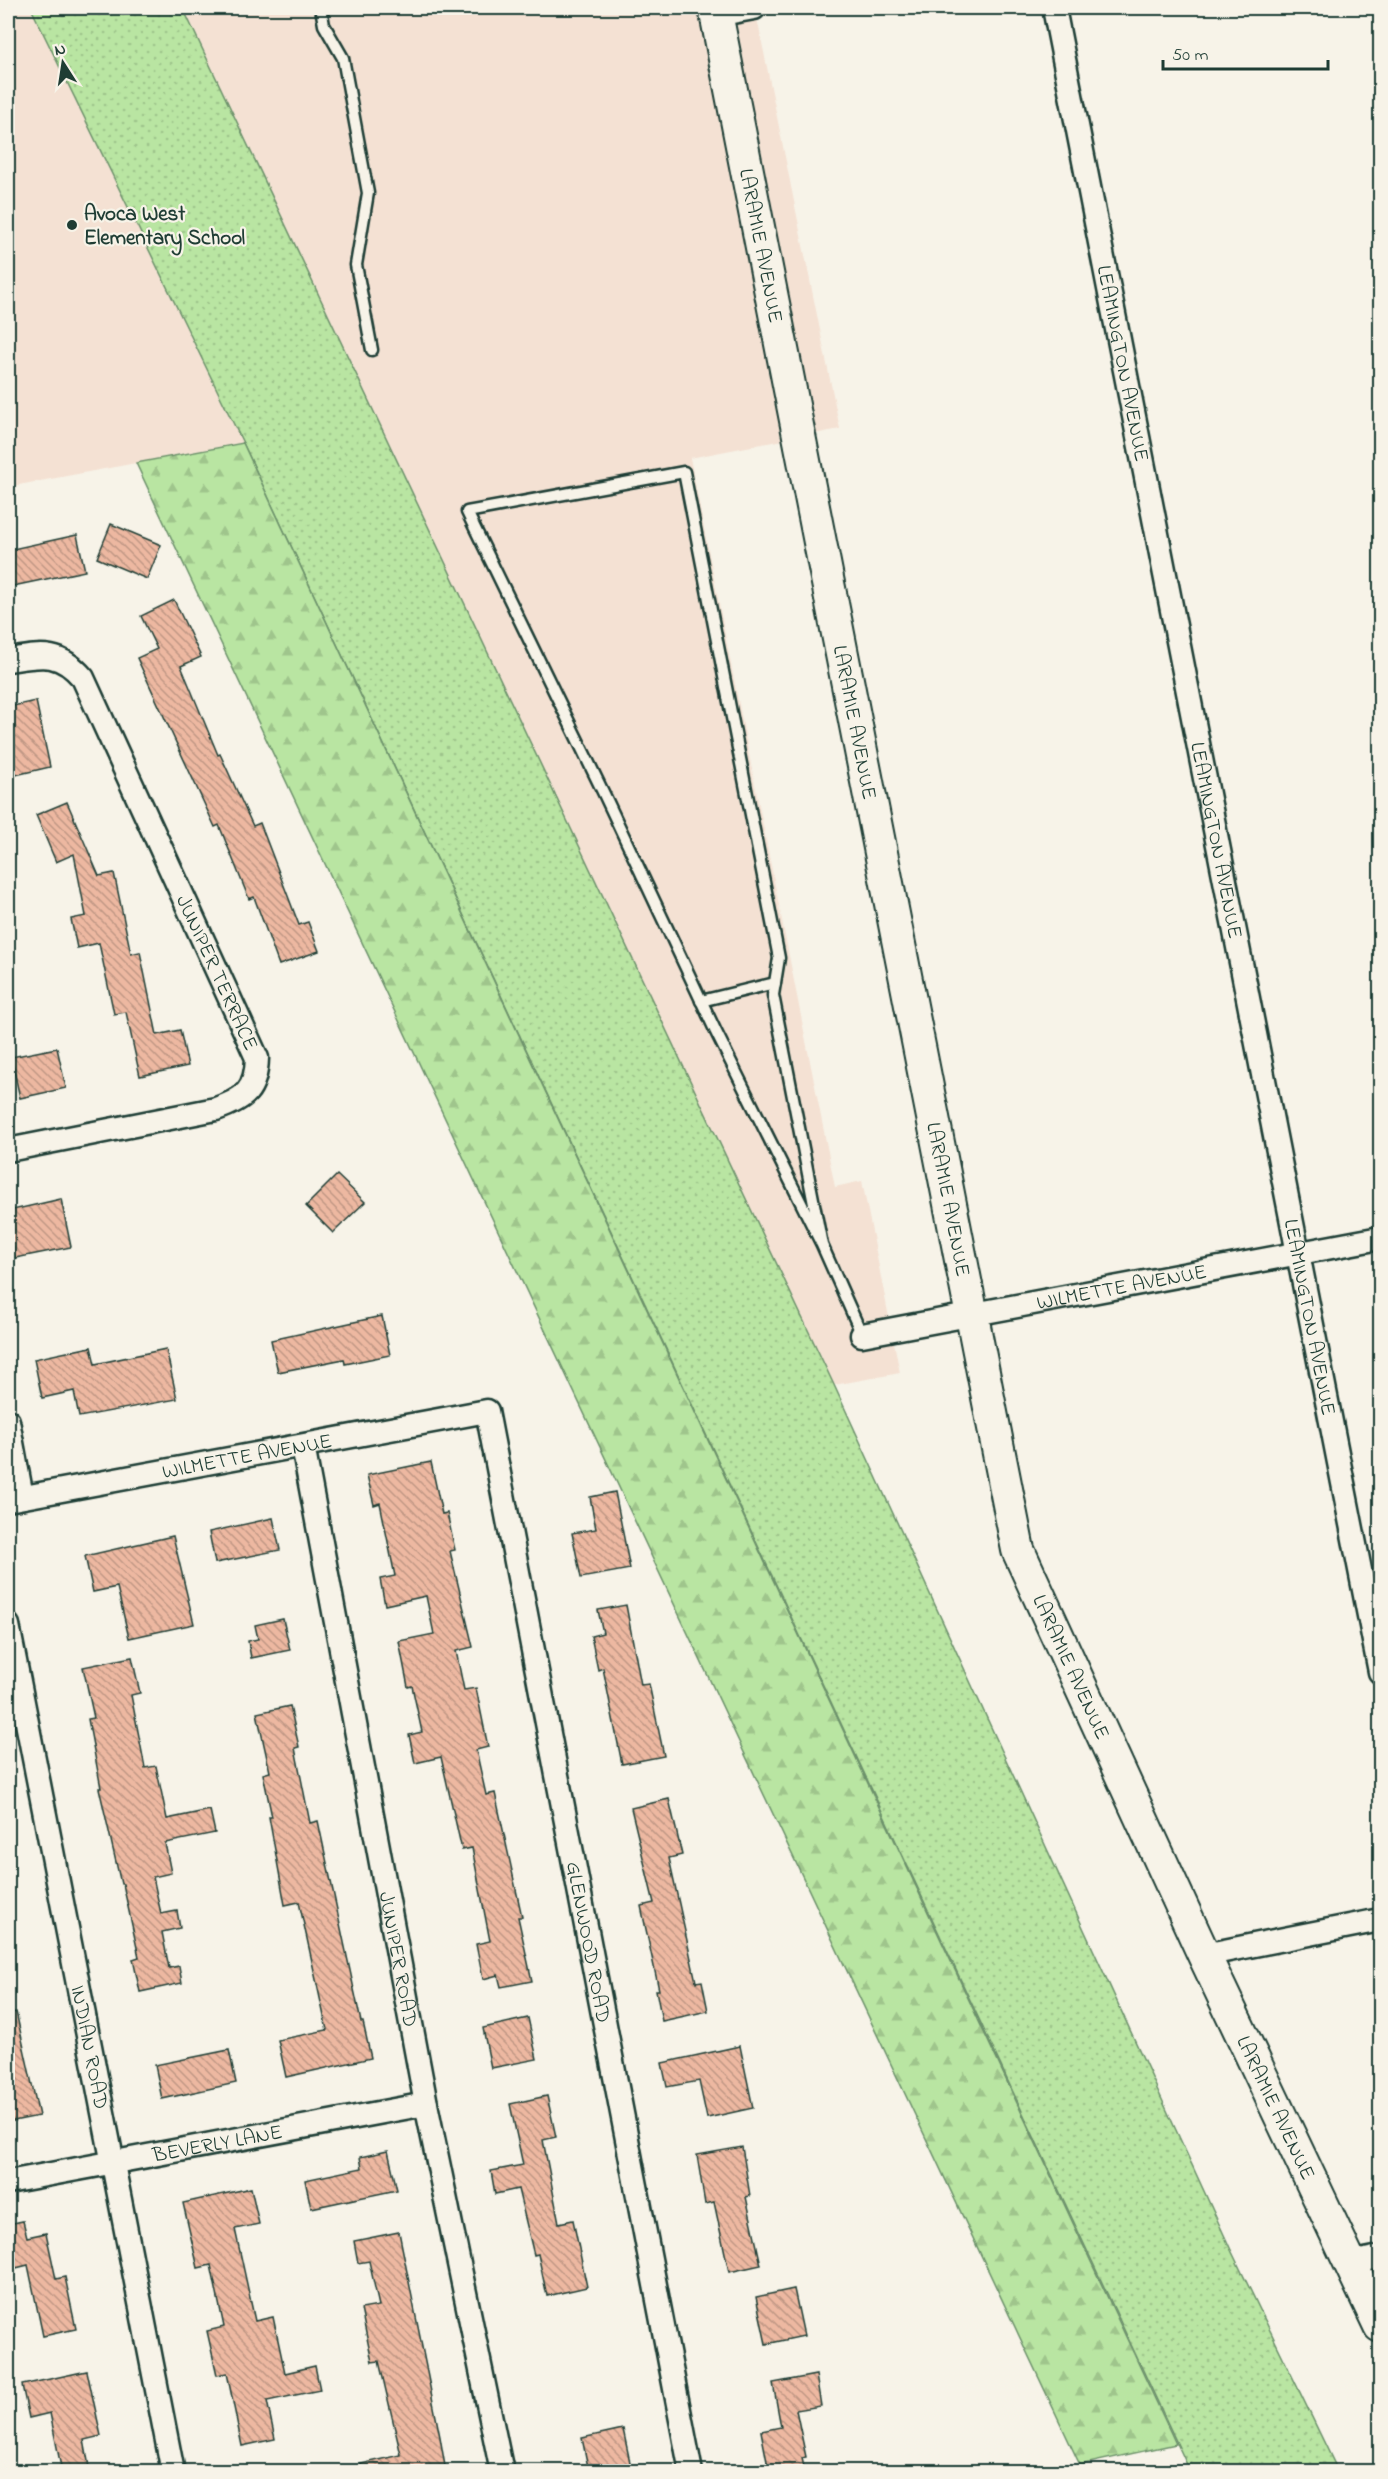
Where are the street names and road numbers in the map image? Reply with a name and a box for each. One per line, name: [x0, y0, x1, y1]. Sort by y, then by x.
street label: LARAMIE AVENUE: [730, 166, 790, 326]
street label: LEAMINGTON AVENUE: [1088, 263, 1156, 464]
street label: LARAMIE AVENUE: [824, 643, 883, 802]
street label: LEAMINGTON AVENUE: [1181, 740, 1249, 941]
street label: JUNIPER TERRACE: [167, 890, 265, 1056]
street label: LARAMIE AVENUE: [917, 1120, 977, 1279]
street label: LEAMINGTON AVENUE: [1275, 1217, 1342, 1418]
street label: WILMETTE AVENUE: [1034, 1258, 1209, 1319]
street label: WILMETTE AVENUE: [160, 1427, 335, 1488]
street label: LARAMIE AVENUE: [1023, 1590, 1116, 1745]
street label: GLENWOOD ROAD: [557, 1859, 617, 2026]
street label: JUNIPER ROAD: [370, 1889, 424, 2030]
street label: INDIAN ROAD: [62, 1983, 115, 2112]
street label: LARAMIE AVENUE: [1227, 2031, 1322, 2186]
street label: BEVERLY LANE: [149, 2118, 285, 2172]

